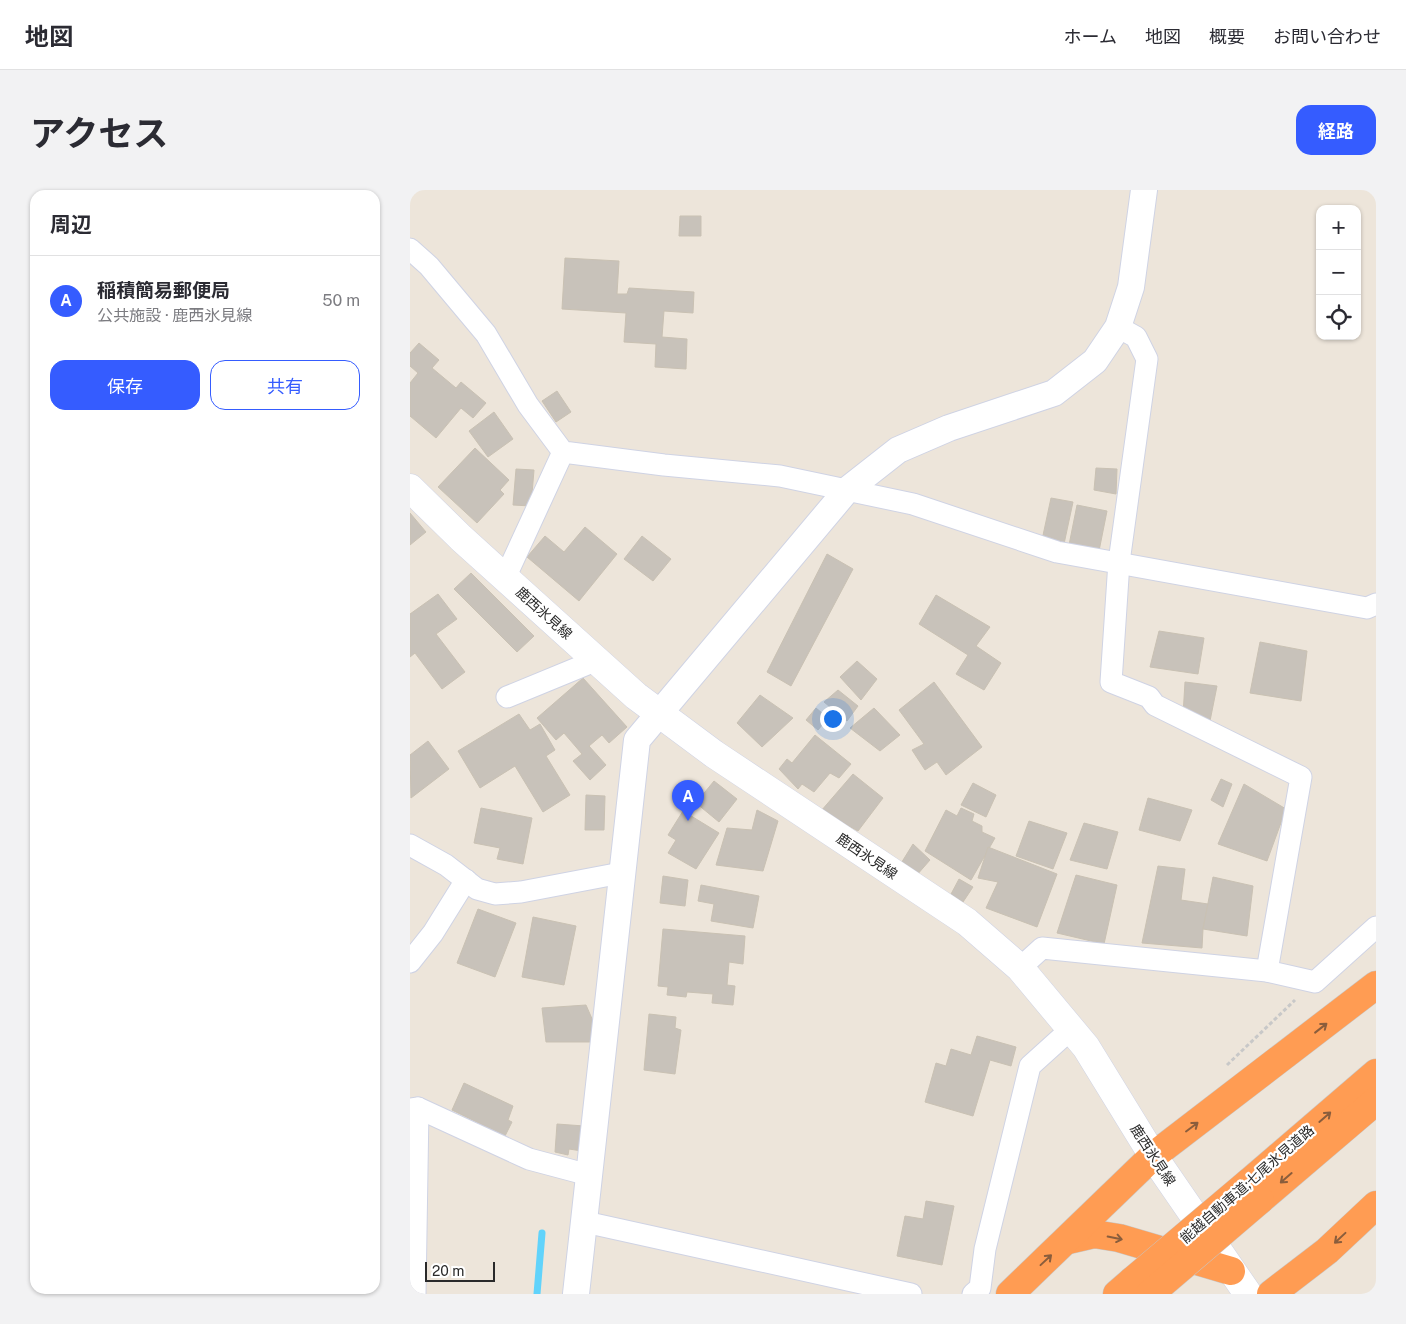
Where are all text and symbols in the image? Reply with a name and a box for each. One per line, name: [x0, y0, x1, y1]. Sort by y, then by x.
text: 地図: [25, 22, 73, 50]
text: ホーム: [1064, 26, 1117, 47]
text: 地図: [1145, 26, 1181, 47]
text: 概要: [1209, 26, 1245, 47]
text: お問い合わせ: [1273, 26, 1381, 47]
button: 経路: [1296, 105, 1376, 155]
text: アクセス: [30, 113, 168, 154]
map controls: [1316, 205, 1361, 340]
button: +: [1316, 205, 1361, 250]
text: 周辺: [50, 212, 92, 237]
button: −: [1316, 250, 1361, 295]
text: 稲積簡易郵便局: [97, 279, 230, 301]
text: A: [60, 291, 72, 310]
text: 50 m: [322, 291, 360, 310]
button: locate: [1316, 295, 1361, 340]
text: 公共施設 · 鹿西氷見線: [97, 306, 252, 325]
button: 保存: [50, 360, 200, 410]
button: 共有: [210, 360, 360, 410]
street label: 鹿西氷見線: [513, 584, 575, 642]
your location: [820, 706, 846, 732]
pin: A: [672, 780, 704, 821]
street label: 鹿西氷見線: [834, 830, 900, 882]
one-way arrow: [1314, 1023, 1328, 1033]
one-way arrow: [1318, 1111, 1331, 1123]
street label: 鹿西氷見線: [1127, 1121, 1179, 1189]
street label: 能越自動車道;七尾氷見道路: [1177, 1122, 1317, 1246]
one-way arrow: [1185, 1122, 1199, 1132]
one-way arrow: [1279, 1172, 1292, 1184]
one-way arrow: [1334, 1232, 1347, 1244]
one-way arrow: [1107, 1233, 1123, 1243]
one-way arrow: [1040, 1254, 1052, 1266]
scale bar: [425, 1259, 495, 1282]
text: 20 m: [432, 1263, 464, 1279]

